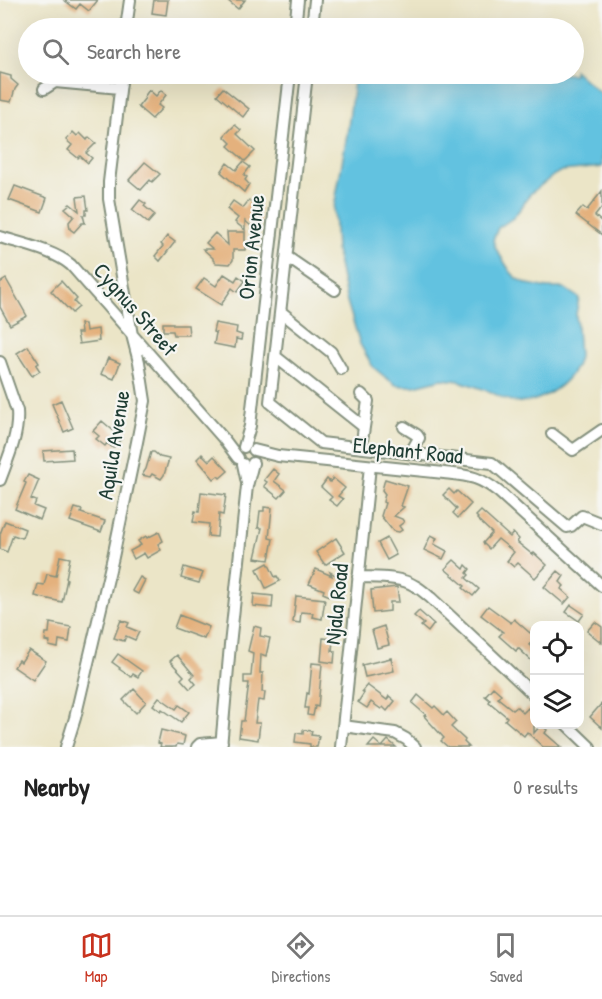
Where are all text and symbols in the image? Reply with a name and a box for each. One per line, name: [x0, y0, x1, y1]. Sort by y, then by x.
search box: [18, 18, 584, 84]
icon: search: [39, 35, 72, 68]
text: Search here: [87, 36, 181, 66]
street label: Orion Avenue: [231, 193, 271, 301]
street label: Cygnus Street: [87, 256, 185, 362]
street label: Aquila Avenue: [90, 388, 136, 502]
street label: Elephant Road: [352, 429, 465, 471]
street label: Njala Road: [317, 562, 355, 646]
map controls: [530, 621, 584, 729]
button: locate: [530, 621, 584, 675]
button: layers: [530, 675, 584, 729]
text: Nearby: [24, 769, 90, 804]
text: 0 results: [513, 773, 578, 800]
tab: Map: [80, 929, 113, 987]
tab: Directions: [272, 929, 330, 987]
tab: Saved: [489, 929, 522, 987]

